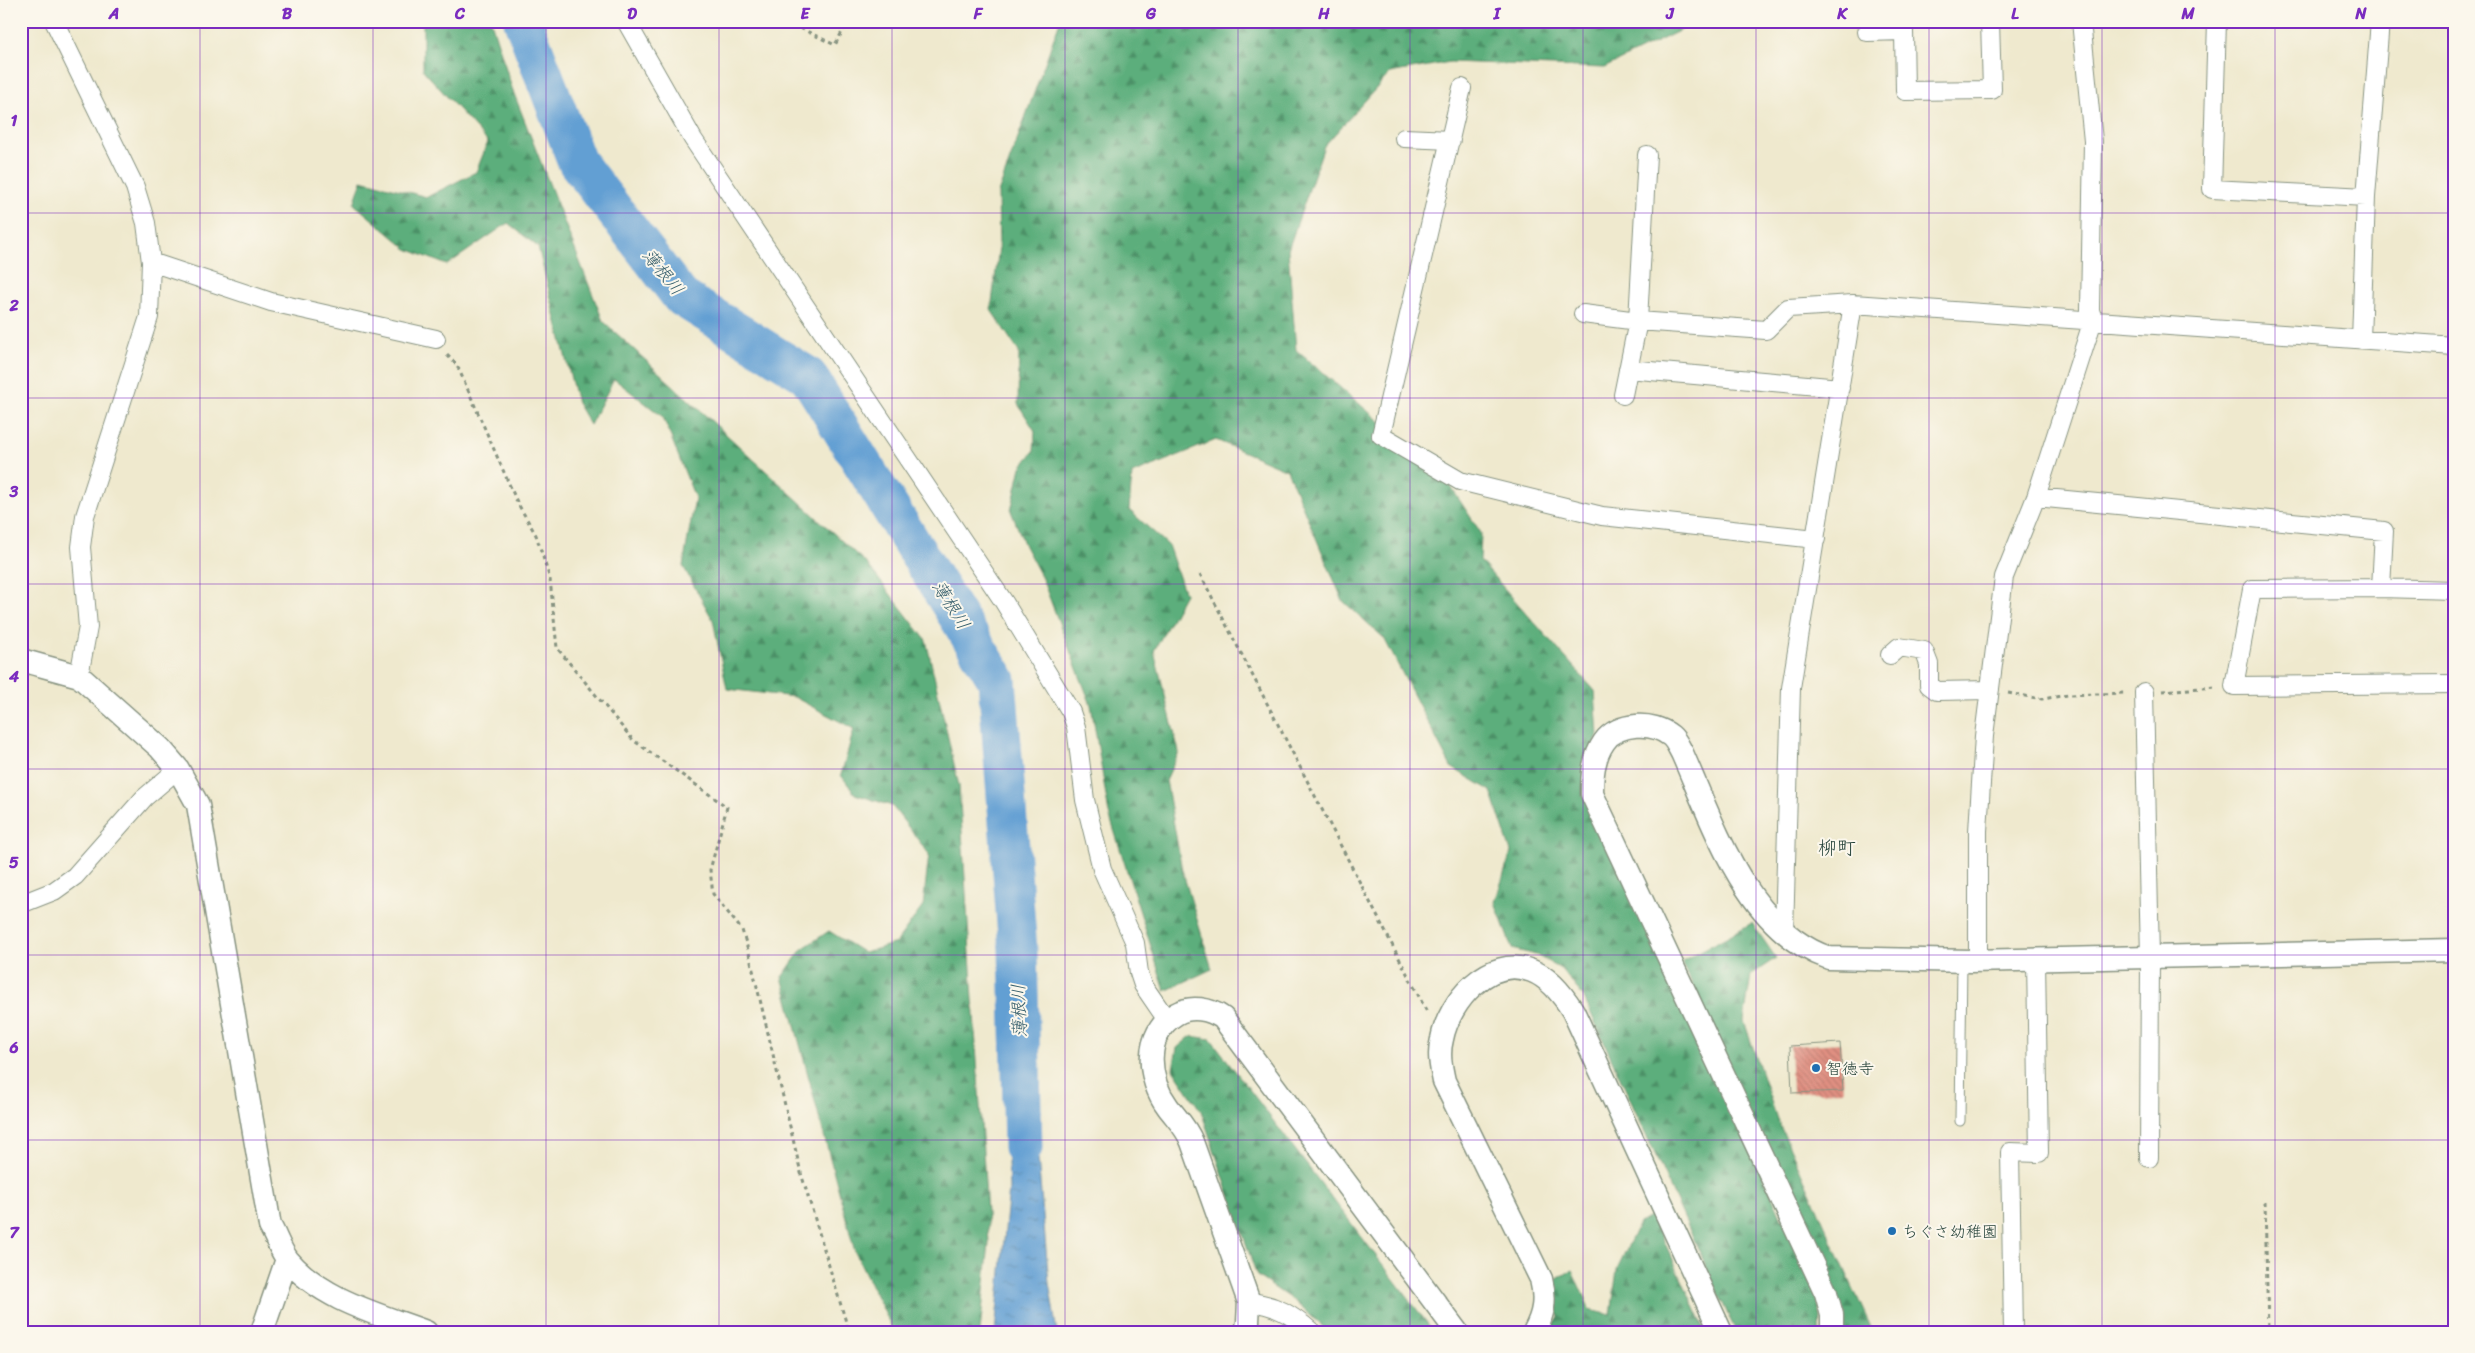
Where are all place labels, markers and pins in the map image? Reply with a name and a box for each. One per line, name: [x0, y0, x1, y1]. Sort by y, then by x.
place label: 智徳寺: [1826, 1054, 1874, 1083]
marker: 智徳寺: [1810, 1062, 1822, 1074]
place label: ちぐさ幼稚園: [1902, 1217, 1998, 1246]
marker: ちぐさ幼稚園: [1886, 1225, 1898, 1237]

